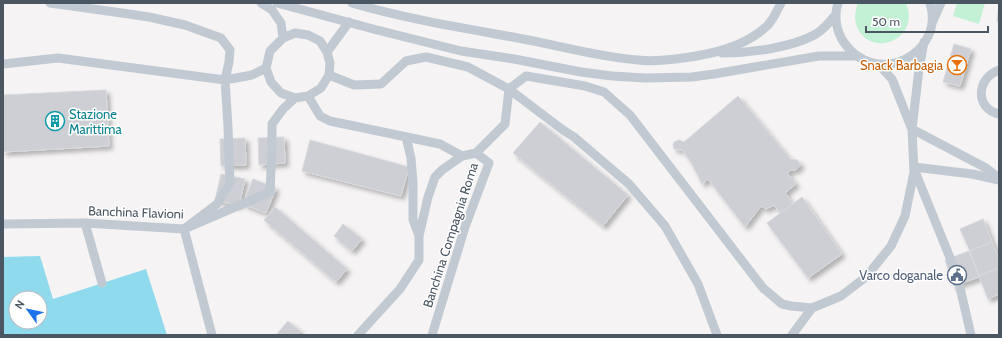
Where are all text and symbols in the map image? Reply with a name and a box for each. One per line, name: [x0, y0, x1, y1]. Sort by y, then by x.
scale bar: [866, 8, 988, 34]
text: 50 m: [872, 14, 900, 29]
bar icon: Snack Barbagia: [946, 54, 968, 76]
place label: Snack Barbagia: [860, 57, 944, 73]
place label: Stazione Marittima: [69, 106, 123, 137]
building icon: Stazione Marittima: [44, 110, 66, 132]
street label: Banchina Compagnia Roma: [419, 160, 481, 309]
street label: Banchina Flavioni: [88, 202, 184, 222]
public building icon: Varco doganale: [946, 264, 968, 286]
place label: Varco doganale: [859, 267, 943, 283]
north arrow: [8, 290, 48, 330]
text: N: [12, 297, 28, 312]

